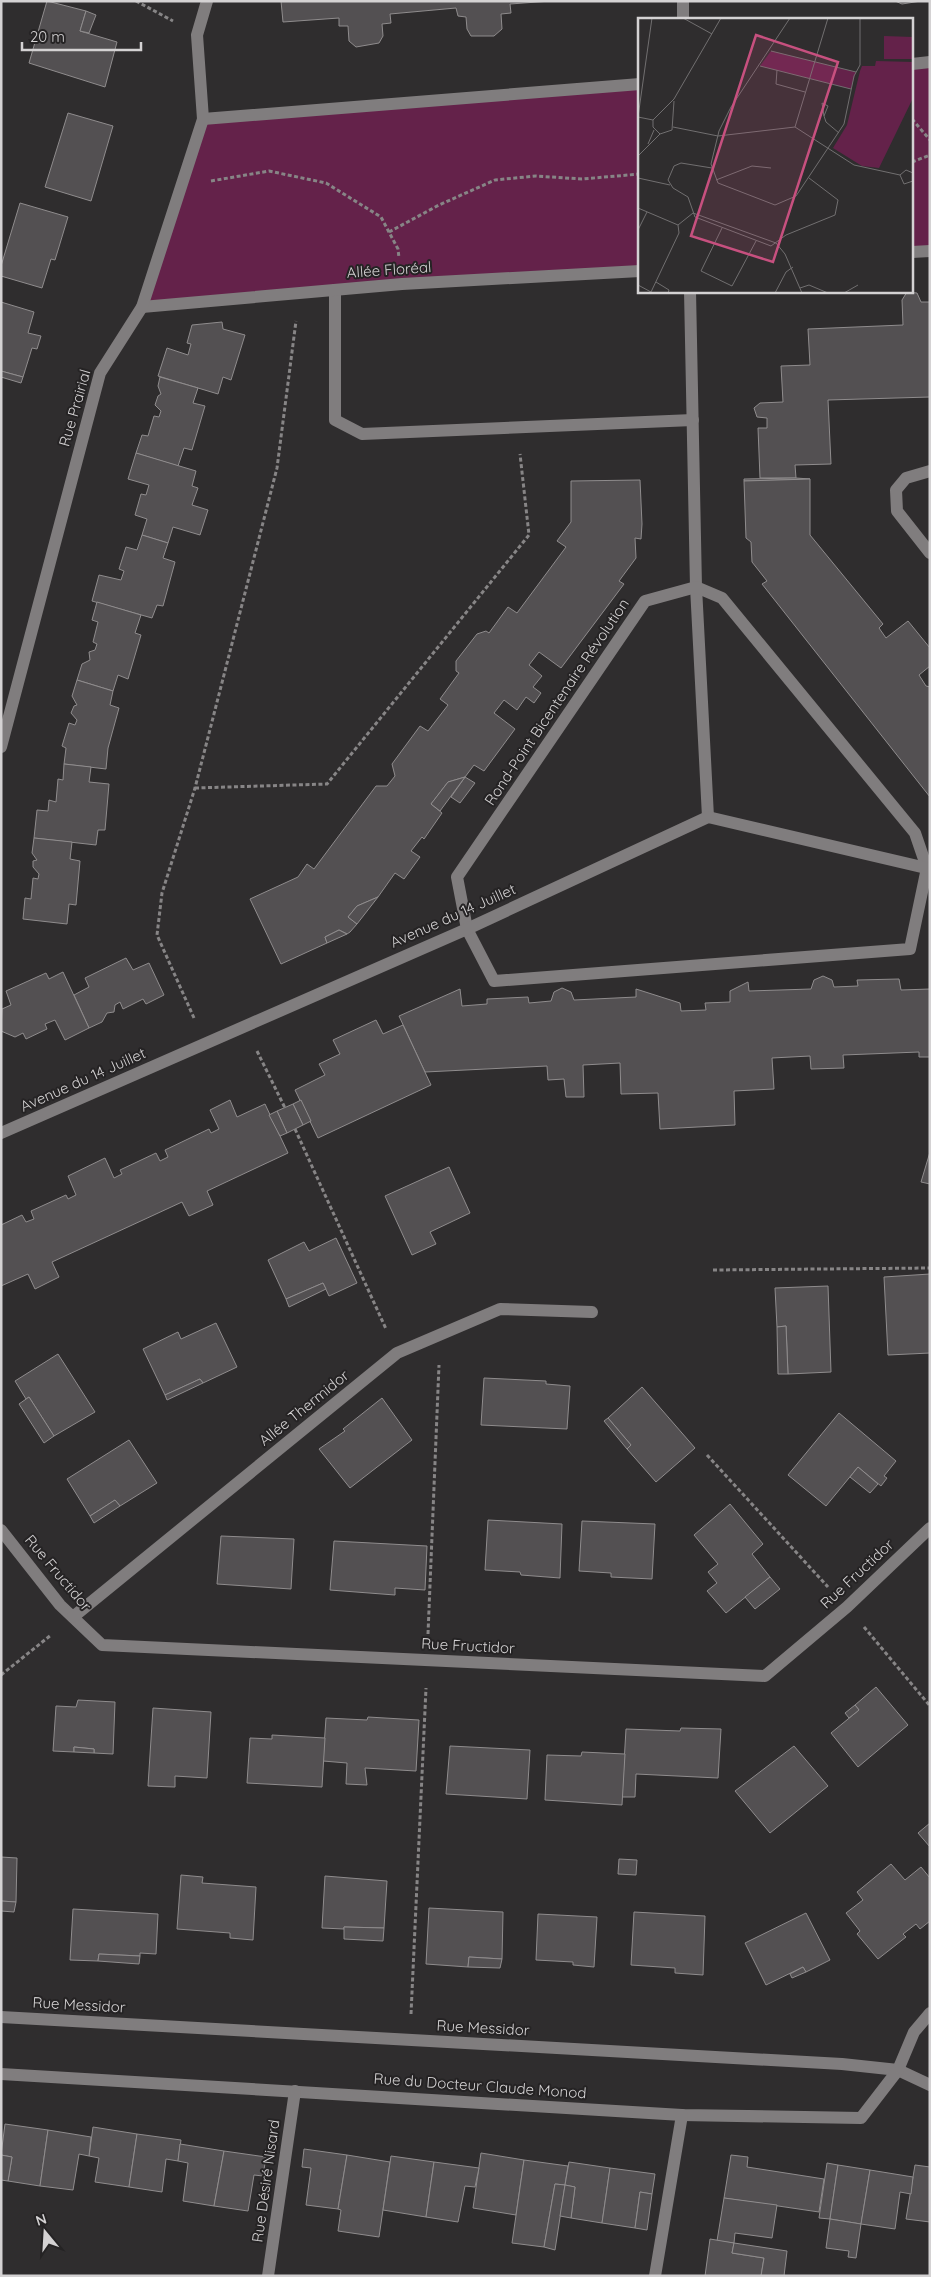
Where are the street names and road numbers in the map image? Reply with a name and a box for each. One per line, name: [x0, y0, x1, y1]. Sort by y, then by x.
street label: Allée Floréal: [346, 257, 432, 282]
street label: Rue Prairial: [54, 367, 95, 449]
street label: Rond-Point Bicentenaire Révolution: [480, 595, 633, 809]
street label: Avenue du 14 Juillet: [387, 879, 518, 952]
street label: Avenue du 14 Juillet: [17, 1043, 148, 1116]
street label: Allée Thermidor: [255, 1365, 353, 1450]
street label: Rue Fructidor: [21, 1531, 96, 1615]
street label: Rue Fructidor: [816, 1535, 898, 1613]
street label: Rue Fructidor: [421, 1634, 516, 1657]
street label: Rue Messidor: [32, 1993, 126, 2016]
street label: Rue Messidor: [436, 2016, 530, 2039]
street label: Rue du Docteur Claude Monod: [373, 2069, 587, 2102]
street label: Rue Désiré Nisard: [247, 2118, 284, 2243]

